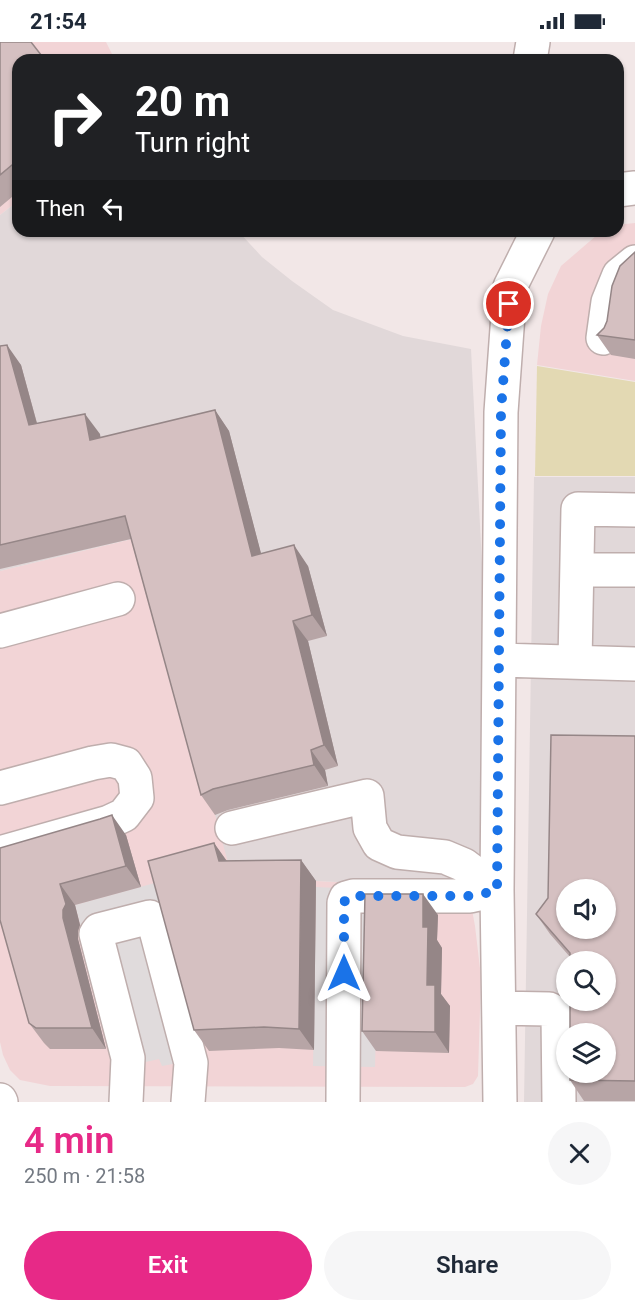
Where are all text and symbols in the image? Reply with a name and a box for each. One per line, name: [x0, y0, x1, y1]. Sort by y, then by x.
text: 21:54: [30, 9, 87, 34]
text: 20 m: [135, 77, 230, 126]
icon: right: [36, 78, 114, 156]
text: Turn right: [135, 127, 250, 159]
icon: left: [97, 192, 130, 225]
text: Then: [36, 196, 85, 221]
pin: [483, 278, 534, 329]
icon: arrive: [492, 287, 525, 320]
map controls: [556, 879, 616, 1083]
button: sound: [556, 879, 616, 939]
position arrow: [312, 941, 376, 1005]
button: search: [556, 951, 616, 1011]
button: layers: [556, 1023, 616, 1083]
text: 4 min: [24, 1120, 114, 1162]
button: close: [548, 1122, 611, 1185]
text: 250 m · 21:58: [24, 1164, 145, 1188]
button: Exit: [24, 1231, 312, 1300]
button: Share: [324, 1231, 611, 1300]

